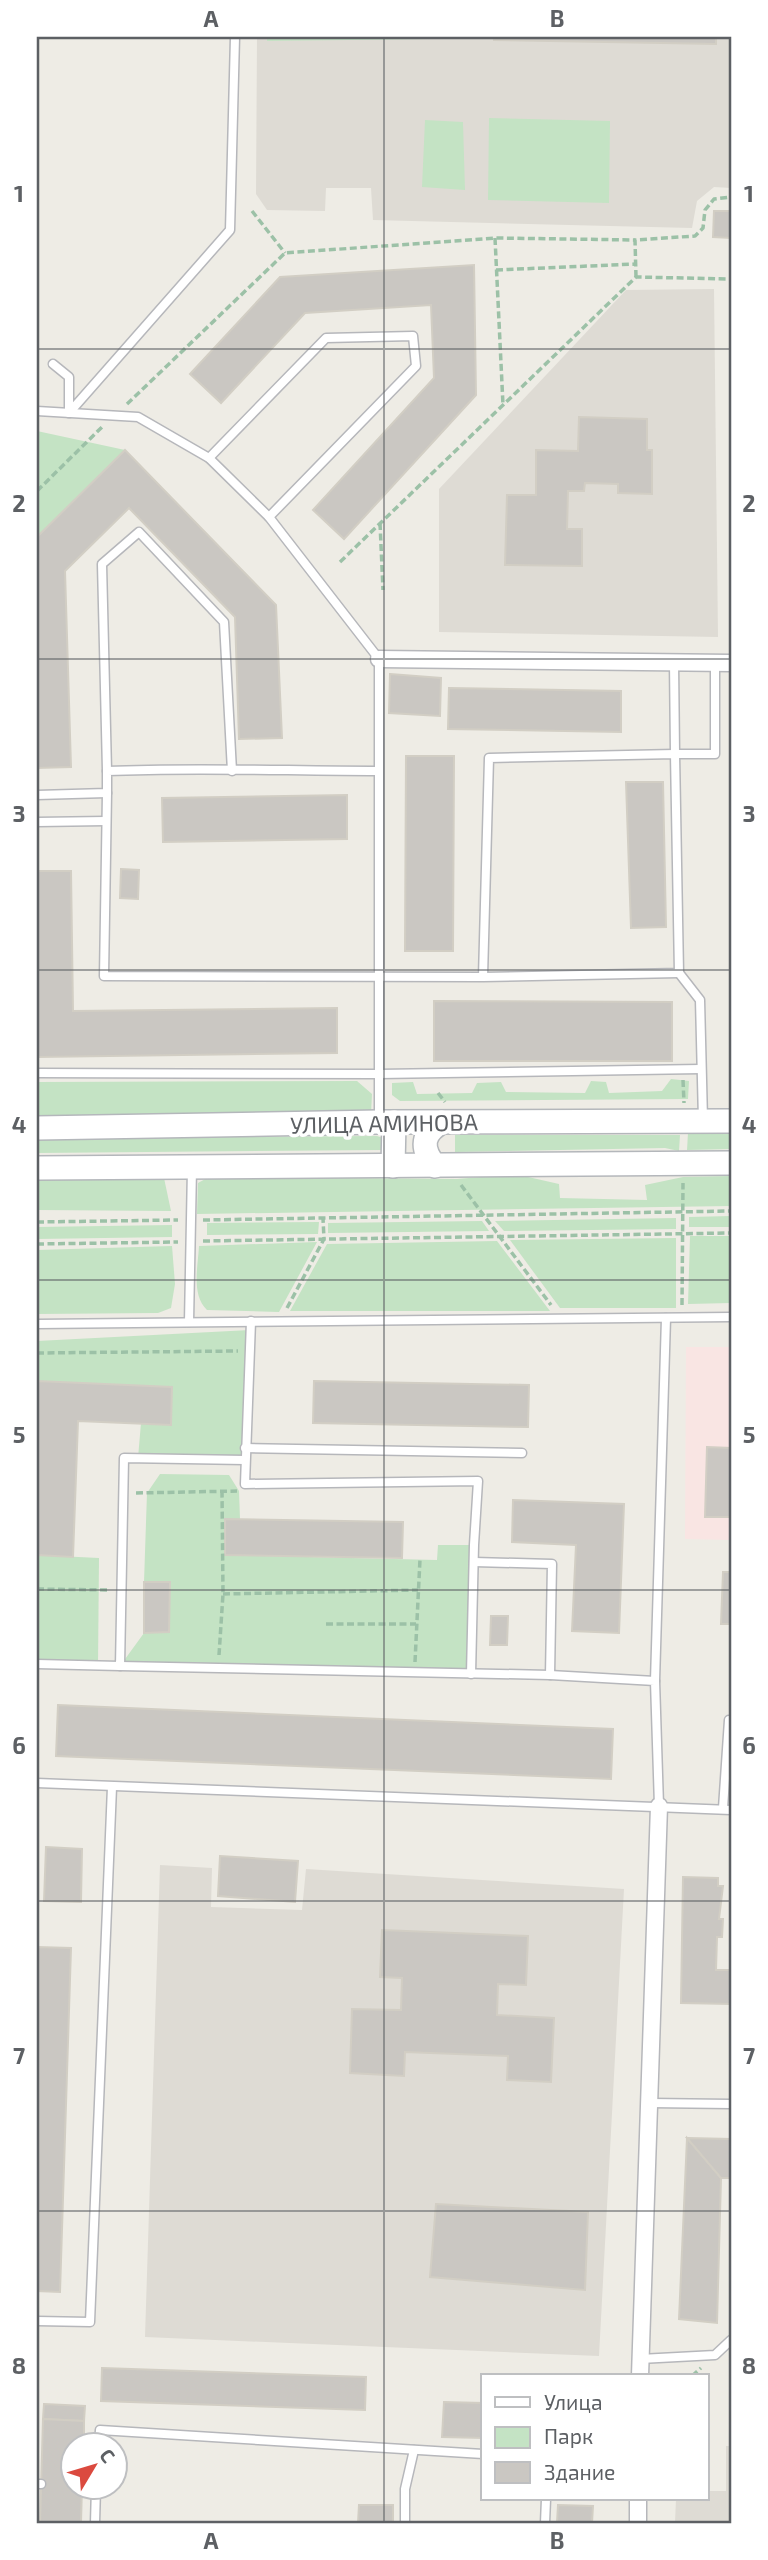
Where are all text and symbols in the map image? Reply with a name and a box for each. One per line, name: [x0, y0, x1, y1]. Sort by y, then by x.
text: A: [203, 4, 219, 32]
text: B: [550, 4, 564, 32]
text: 1: [14, 179, 24, 207]
text: 1: [744, 179, 754, 207]
text: 2: [12, 489, 26, 517]
text: 2: [742, 489, 756, 517]
text: 3: [12, 799, 26, 827]
text: 3: [742, 799, 756, 827]
street label: УЛИЦА АМИНОВА: [290, 1107, 479, 1139]
text: 4: [12, 1110, 26, 1138]
text: 4: [742, 1110, 756, 1138]
text: 5: [13, 1420, 25, 1448]
text: 5: [743, 1420, 755, 1448]
text: 6: [12, 1731, 26, 1759]
text: 6: [742, 1731, 756, 1759]
text: 7: [13, 2041, 25, 2069]
text: 7: [743, 2041, 755, 2069]
text: 8: [12, 2351, 26, 2379]
text: 8: [742, 2351, 756, 2379]
legend: [481, 2374, 708, 2500]
text: Улица: [544, 2389, 603, 2414]
text: Парк: [544, 2423, 593, 2448]
north arrow: [60, 2430, 130, 2500]
text: С: [95, 2444, 120, 2467]
text: Здание: [544, 2459, 615, 2484]
text: A: [203, 2526, 219, 2554]
text: B: [550, 2526, 564, 2554]

